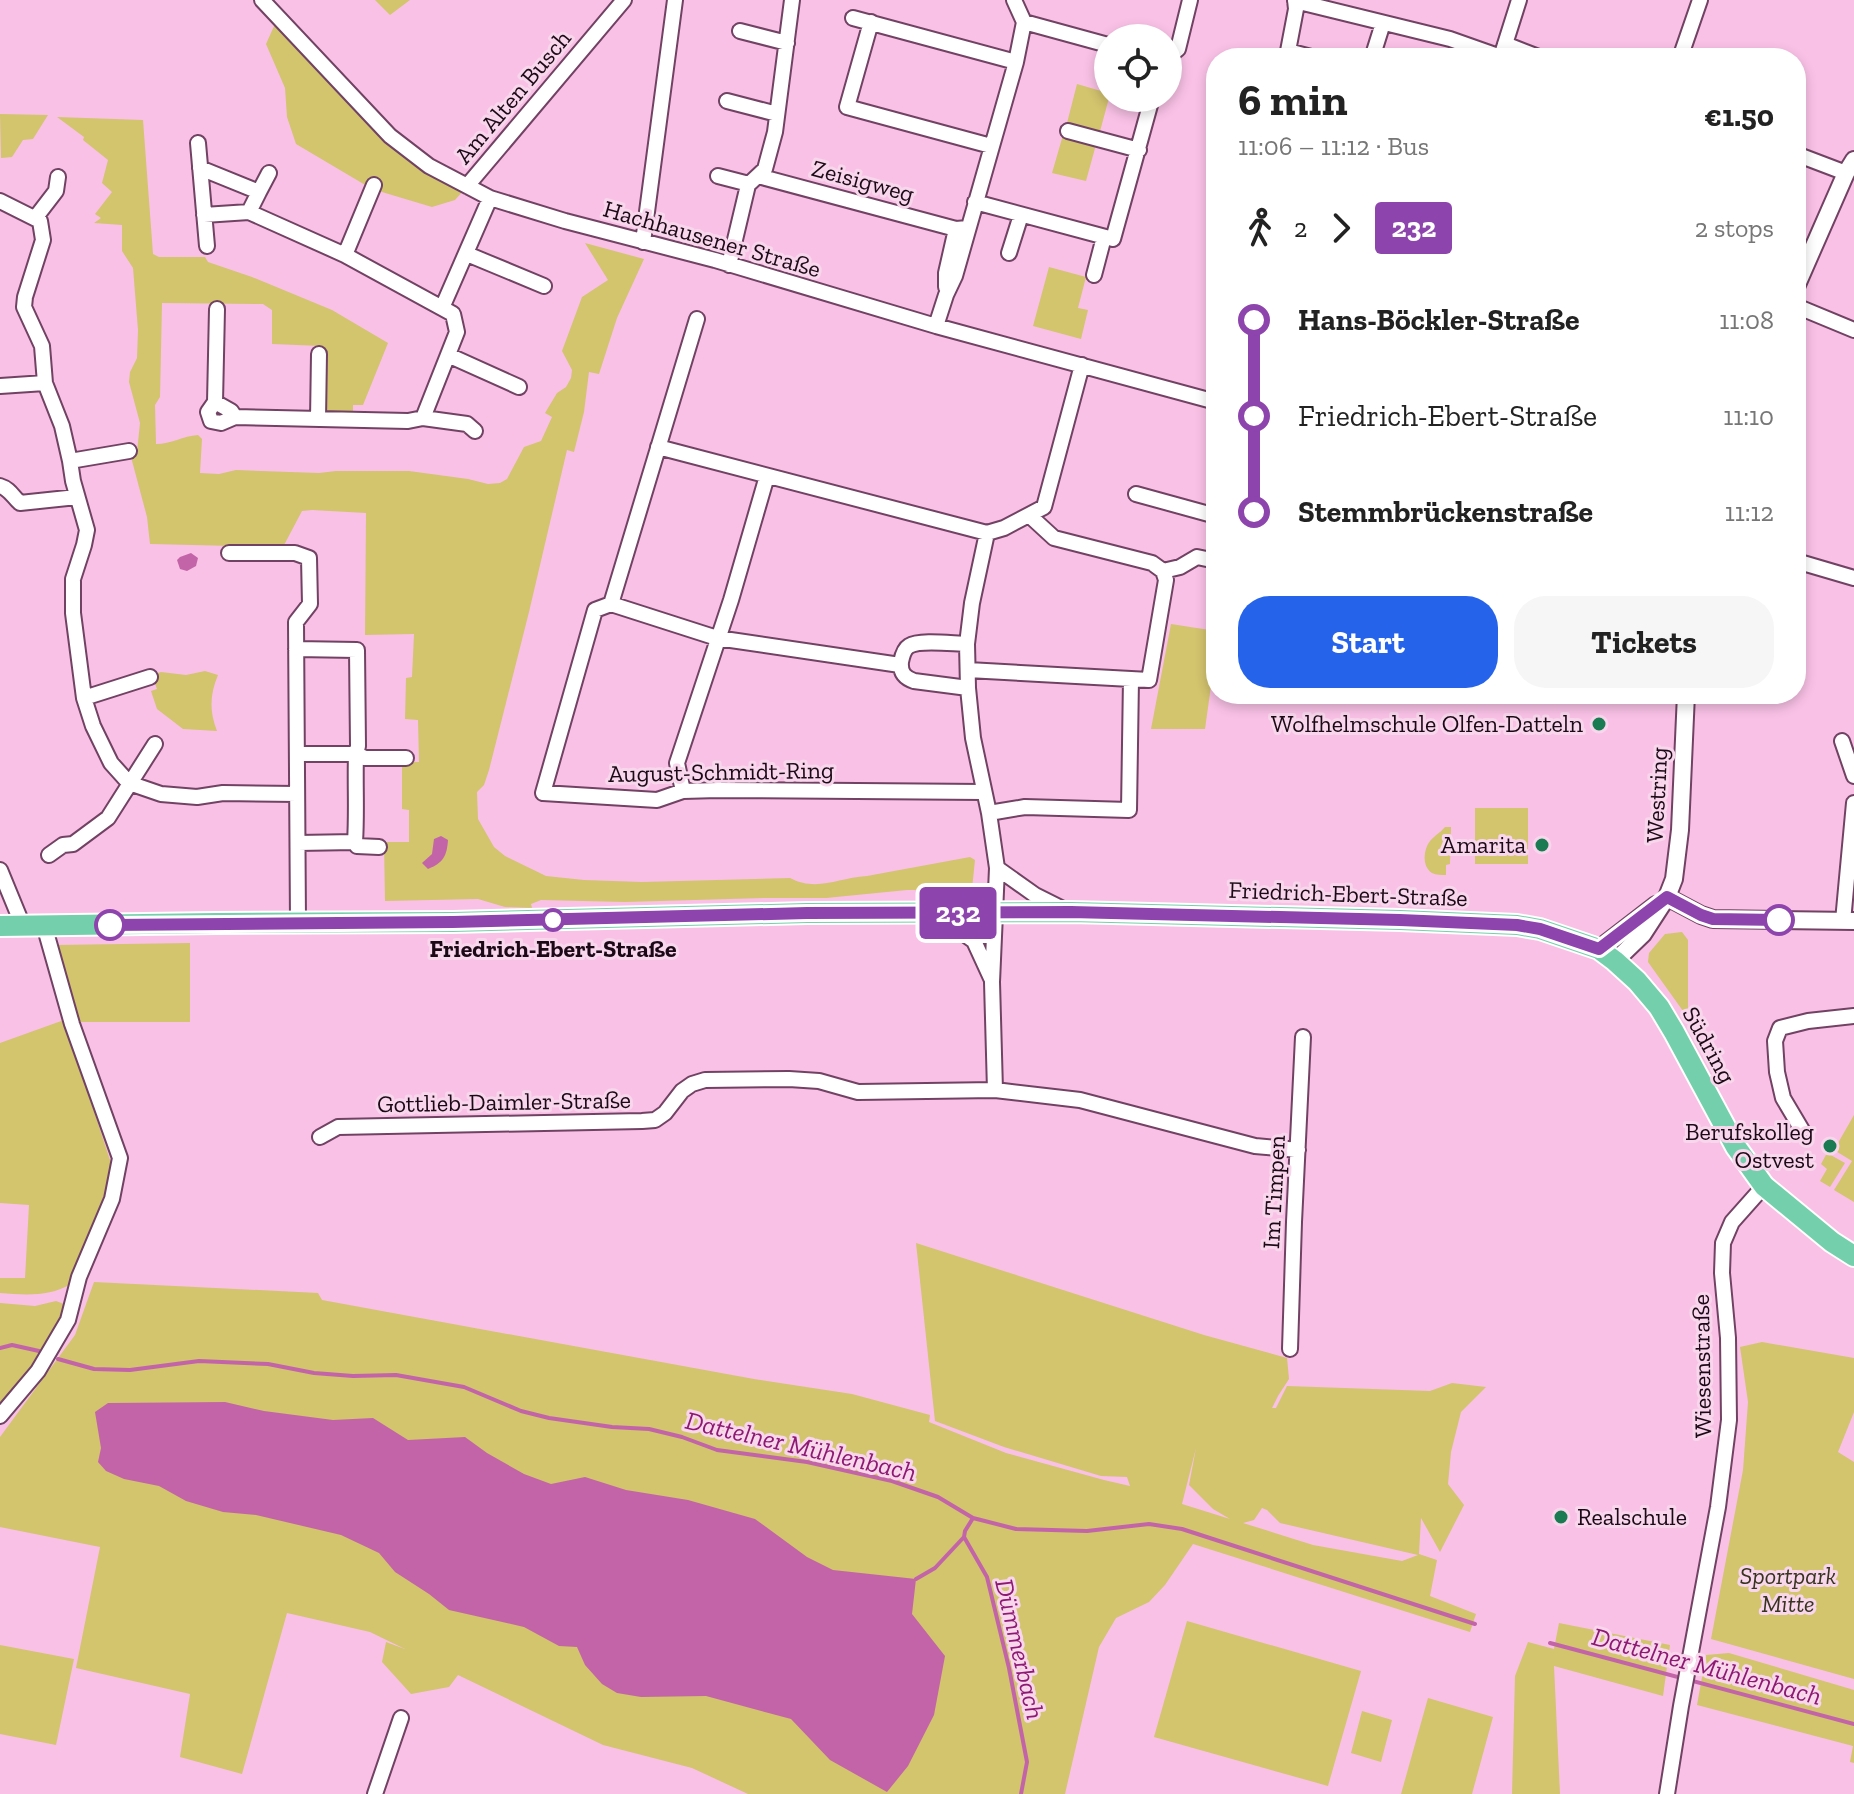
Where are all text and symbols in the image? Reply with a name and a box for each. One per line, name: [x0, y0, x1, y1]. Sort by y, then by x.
street label: Am Alten Busch: [448, 24, 577, 169]
map controls: [1094, 24, 1182, 112]
button: locate: [1094, 24, 1182, 112]
text: 6 min: [1238, 73, 1348, 126]
text: €1.50: [1704, 98, 1774, 134]
text: 11:06 – 11:12 · Bus: [1238, 130, 1429, 162]
street label: Zeisigweg: [809, 153, 917, 208]
street label: Hachhausener Straße: [600, 194, 824, 283]
icon: walk: [1238, 206, 1282, 250]
icon: forward: [1319, 206, 1363, 250]
text: 232: [1391, 211, 1436, 244]
text: 2: [1294, 212, 1307, 244]
text: 2 stops: [1695, 212, 1774, 244]
text: Hans-Böckler-Straße: [1298, 302, 1579, 338]
text: 11:08: [1719, 304, 1774, 336]
text: Friedrich-Ebert-Straße: [1298, 398, 1597, 434]
text: 11:10: [1723, 400, 1774, 432]
text: Stemmbrückenstraße: [1298, 494, 1593, 530]
text: 11:12: [1725, 496, 1774, 528]
button: Start: [1238, 596, 1498, 688]
button: Tickets: [1514, 596, 1774, 688]
place label: Wolfhelmschule Olfen-Datteln: [1271, 709, 1583, 738]
marker: Wolfhelmschule Olfen-Datteln: [1590, 715, 1608, 733]
street label: Westring: [1640, 746, 1673, 844]
street label: August-Schmidt-Ring: [608, 755, 834, 788]
place label: Amarita: [1441, 830, 1526, 859]
marker: Amarita: [1533, 836, 1551, 854]
street label: Friedrich-Ebert-Straße: [1228, 875, 1468, 912]
line badge: 232: [912, 887, 1004, 939]
text: 232: [936, 896, 981, 929]
unlabelled marker: [1764, 905, 1794, 935]
marker: Friedrich-Ebert-Straße: [542, 909, 564, 931]
unlabelled marker: [95, 910, 125, 940]
place label: Friedrich-Ebert-Straße: [429, 934, 677, 963]
street label: Südring: [1677, 1001, 1742, 1088]
street label: Gottlieb-Daimler-Straße: [377, 1085, 631, 1118]
place label: Berufskolleg Ostvest: [1685, 1117, 1814, 1174]
street label: Im Timpen: [1256, 1134, 1291, 1250]
marker: Berufskolleg Ostvest: [1821, 1137, 1839, 1155]
street label: Wiesenstraße: [1686, 1294, 1717, 1438]
water label: Dattelner Mühlenbach: [682, 1404, 920, 1488]
place label: Realschule: [1577, 1502, 1687, 1531]
marker: Realschule: [1552, 1508, 1570, 1526]
park label: Sportpark Mitte: [1740, 1561, 1837, 1618]
water label: Dümmerbach: [988, 1576, 1052, 1722]
water label: Dattelner Mühlenbach: [1589, 1620, 1825, 1712]

